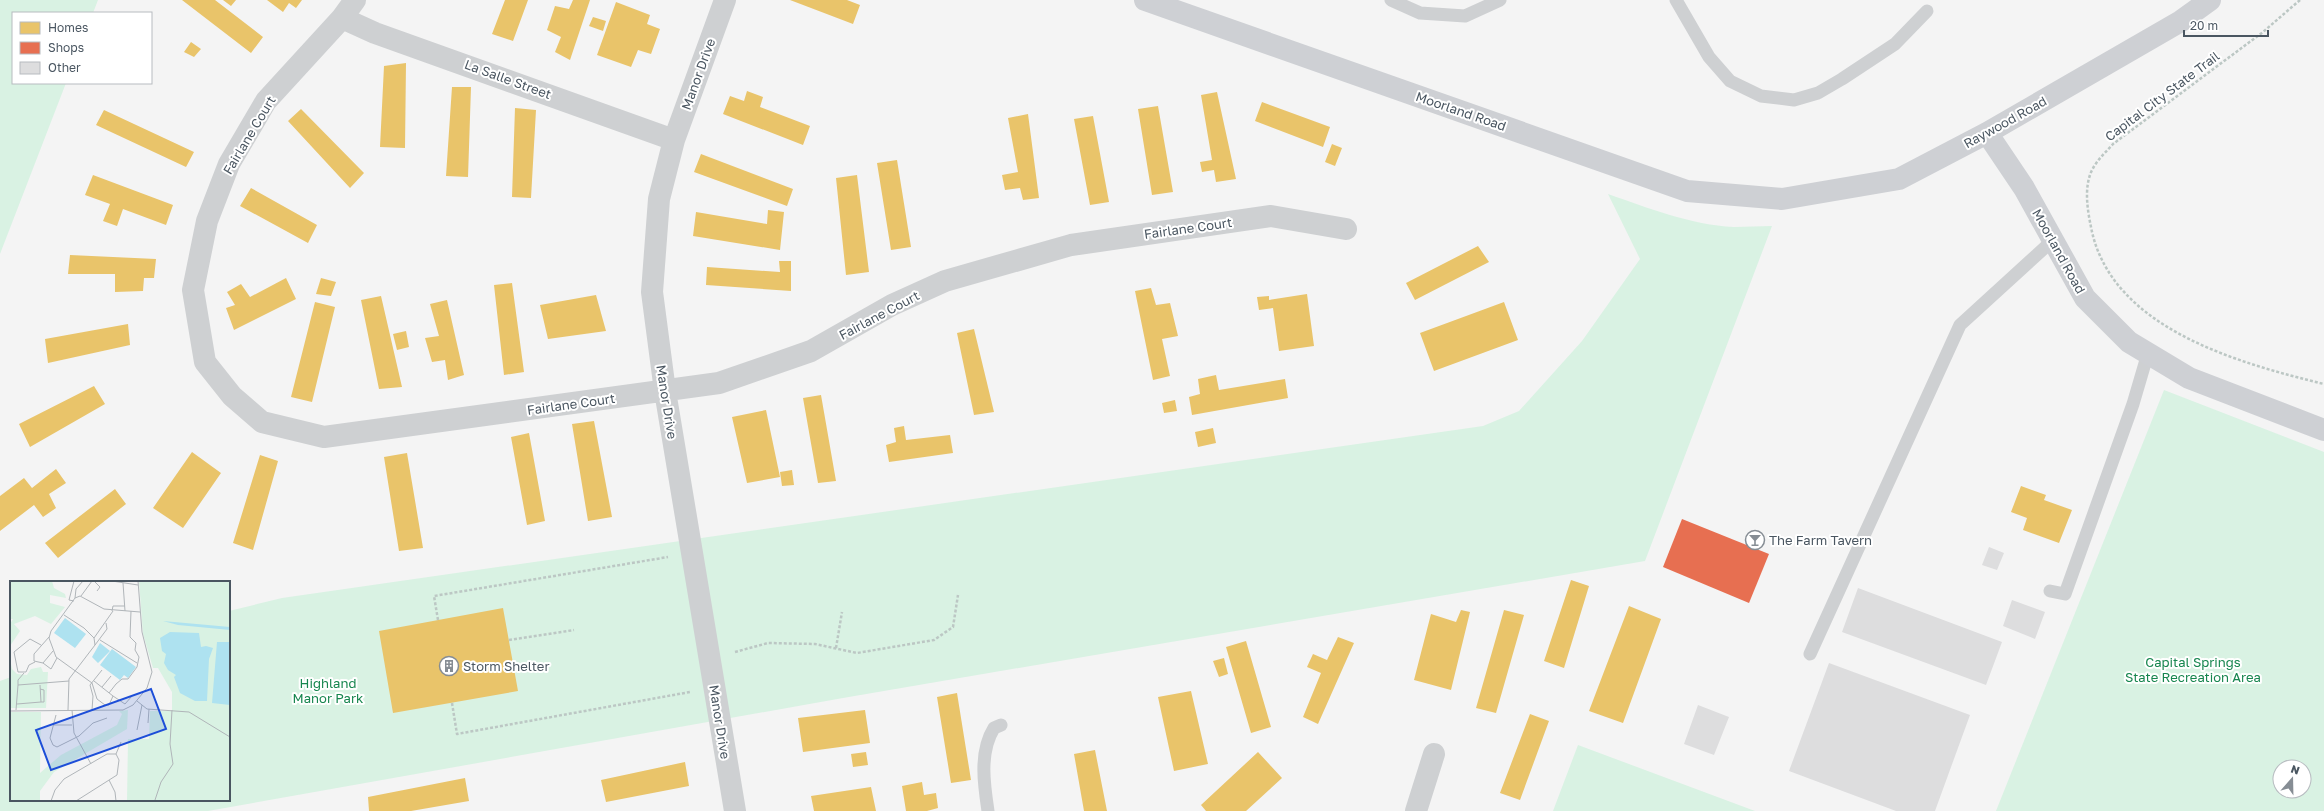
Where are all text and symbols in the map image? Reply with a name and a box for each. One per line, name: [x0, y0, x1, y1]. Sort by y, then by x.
legend: [12, 12, 152, 84]
scale bar: [2184, 12, 2268, 38]
text: 20 m: [2190, 18, 2218, 33]
text: Homes: [48, 20, 88, 35]
street label: Manor Drive: [678, 36, 718, 112]
text: Shops: [48, 40, 84, 55]
street label: Capital City State Trail: [2102, 48, 2222, 144]
street label: La Salle Street: [462, 56, 554, 102]
text: Other: [48, 60, 81, 75]
street label: Moorland Road: [1414, 88, 1508, 134]
street label: Fairlane Court: [219, 93, 279, 177]
street label: Raywood Road: [1961, 93, 2049, 151]
street label: Moorland Road: [2029, 206, 2089, 296]
street label: Fairlane Court: [1143, 214, 1233, 242]
street label: Fairlane Court: [836, 287, 922, 343]
street label: Manor Drive: [653, 364, 681, 440]
street label: Fairlane Court: [526, 390, 616, 418]
bar icon: The Farm Tavern: [1744, 529, 1766, 551]
place label: The Farm Tavern: [1769, 532, 1872, 548]
inset map: [10, 581, 230, 801]
park label: Capital Springs State Recreation Area: [2125, 654, 2261, 685]
building icon: Storm Shelter: [438, 655, 460, 677]
place label: Storm Shelter: [463, 658, 549, 674]
park label: Highland Manor Park: [293, 675, 364, 706]
street label: Manor Drive: [706, 684, 734, 760]
north arrow: [2272, 759, 2312, 799]
text: N: [2289, 762, 2302, 777]

